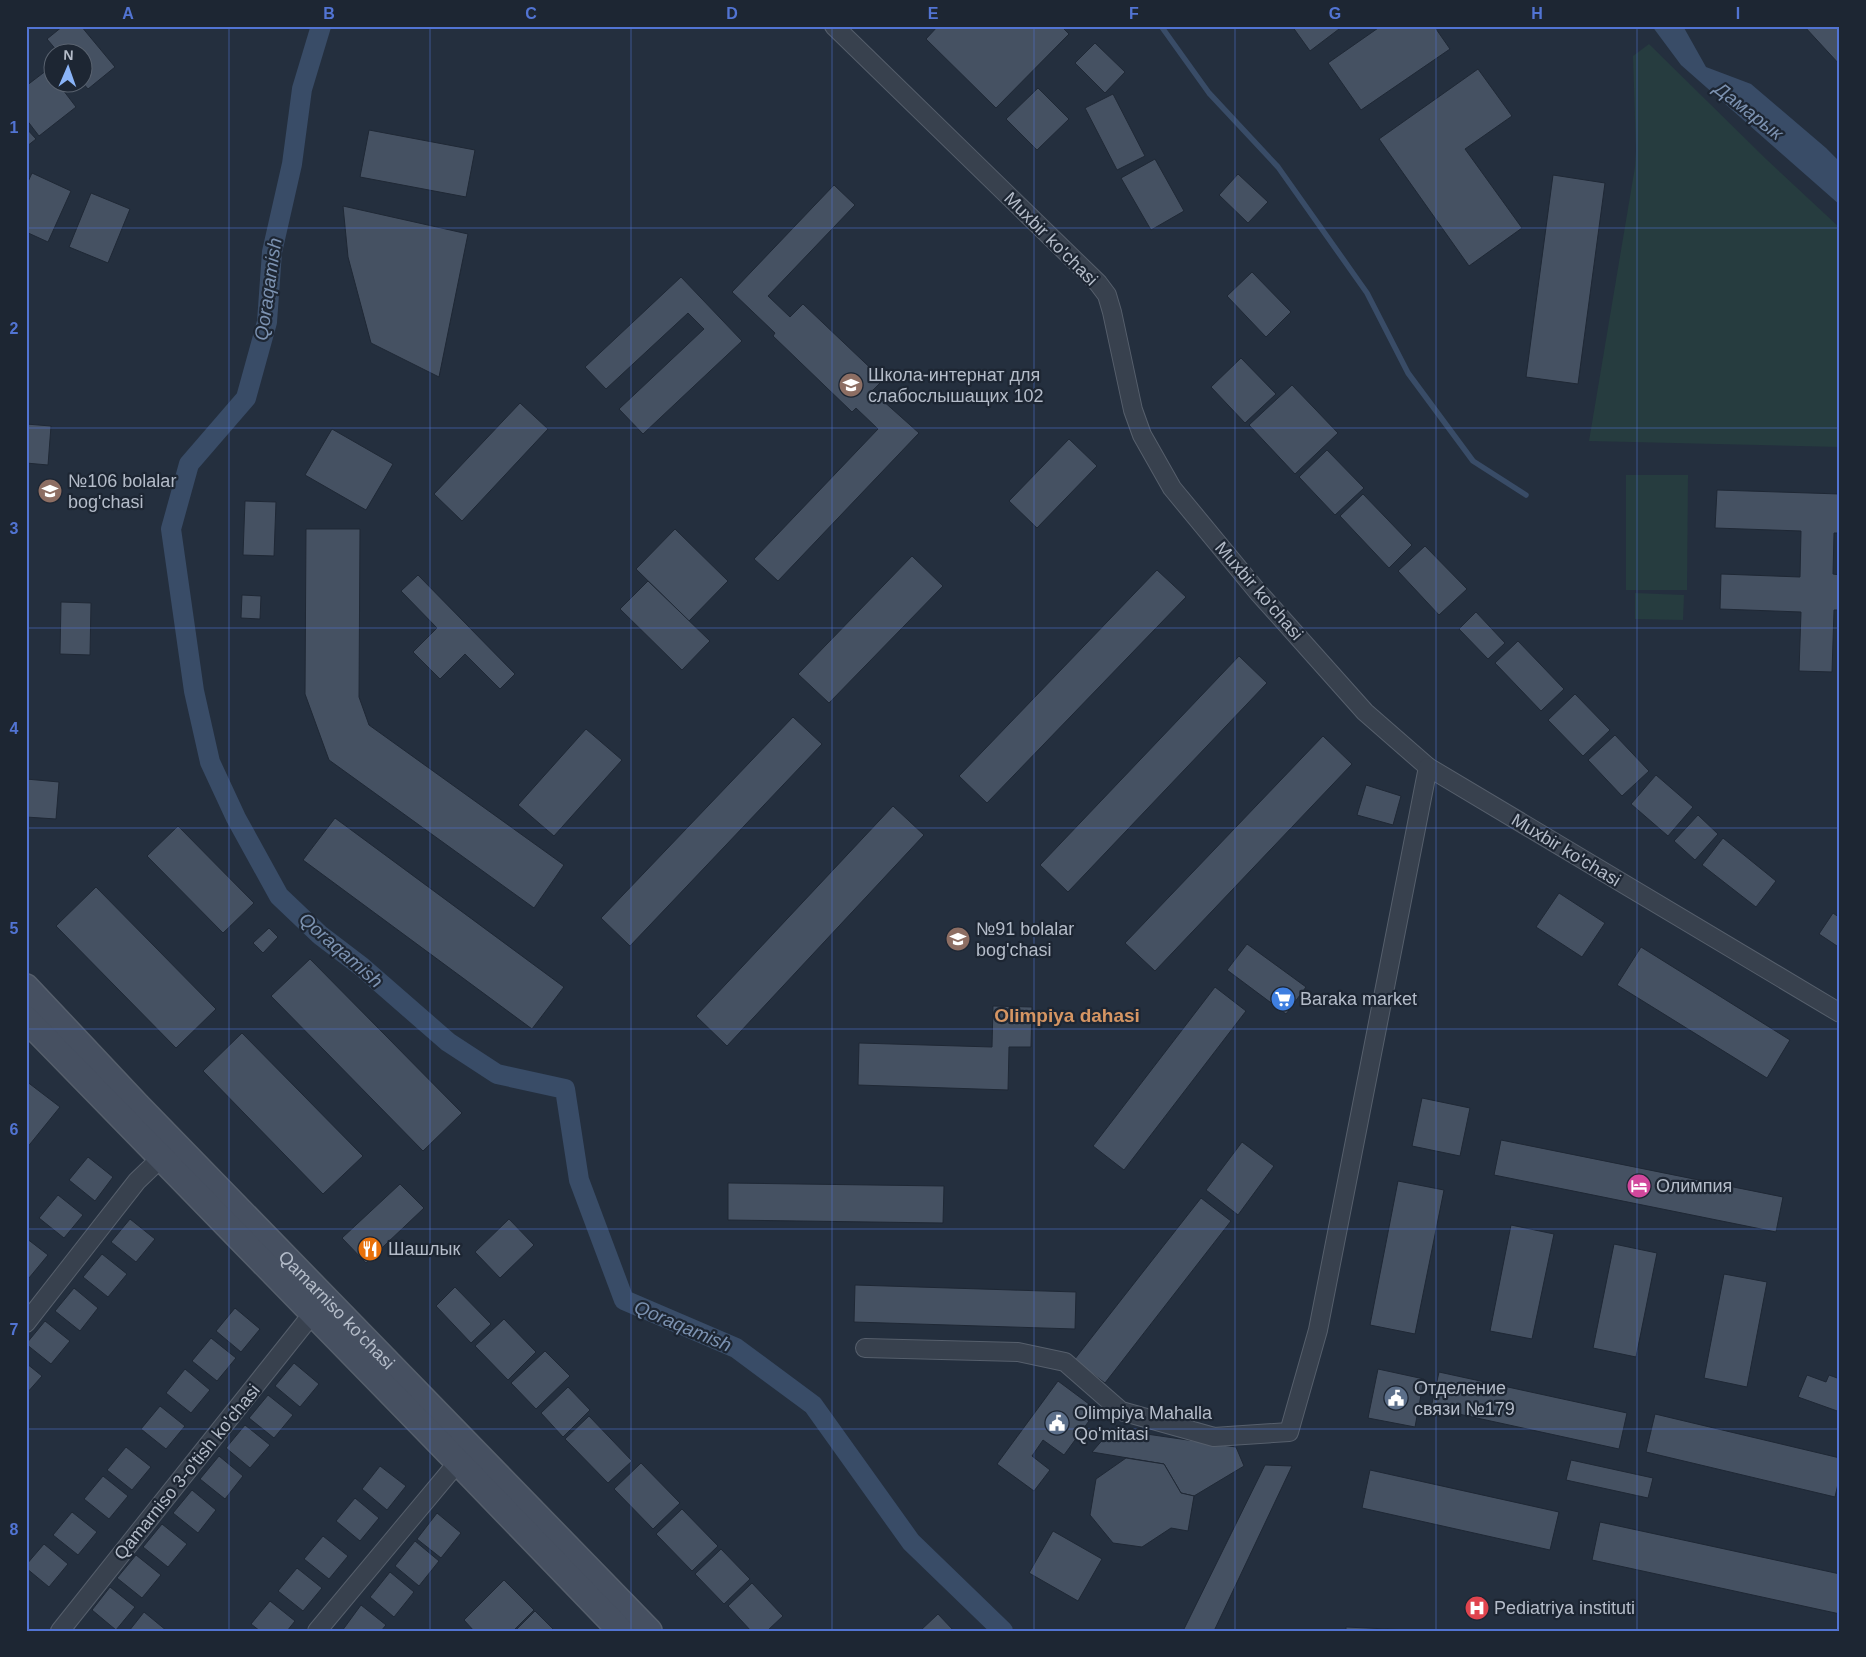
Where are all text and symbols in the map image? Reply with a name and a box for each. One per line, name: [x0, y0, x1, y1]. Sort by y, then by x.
text: A: [122, 5, 134, 22]
text: B: [323, 5, 335, 22]
text: C: [525, 5, 537, 22]
text: D: [726, 5, 738, 22]
text: E: [928, 5, 939, 22]
text: F: [1129, 5, 1139, 22]
text: G: [1329, 5, 1341, 22]
text: H: [1531, 5, 1543, 22]
text: I: [1736, 5, 1740, 22]
north arrow: [42, 42, 92, 92]
text: N: [63, 47, 74, 63]
water label: Дамарык: [1709, 77, 1788, 145]
text: 1: [10, 119, 19, 136]
street label: Muxbir ko'chasi: [1000, 188, 1102, 290]
water label: Qoraqamish: [250, 236, 286, 342]
text: 2: [10, 320, 19, 337]
place label: Школа-интернат для слабослышащих 102: [868, 365, 1044, 406]
school or university icon: Школа-интернат для слабослышащих 102: [838, 372, 864, 398]
place label: №106 bolalar bog'chasi: [68, 471, 176, 512]
school or university icon: №106 bolalar bog'chasi: [37, 478, 63, 504]
text: 3: [10, 520, 19, 537]
street label: Muxbir ko'chasi: [1211, 538, 1307, 644]
text: 4: [10, 720, 19, 737]
street label: Muxbir ko'chasi: [1508, 810, 1624, 890]
water label: Qoraqamish: [295, 908, 387, 992]
place label: №91 bolalar bog'chasi: [976, 919, 1074, 960]
text: 5: [10, 920, 19, 937]
school or university icon: №91 bolalar bog'chasi: [945, 926, 971, 952]
supermarket icon: Baraka market: [1270, 986, 1296, 1012]
place label: Baraka market: [1300, 989, 1417, 1009]
district label: Olimpiya dahasi: [994, 1005, 1140, 1026]
text: 6: [10, 1121, 19, 1138]
hotel icon: Олимпия: [1626, 1173, 1652, 1199]
place label: Олимпия: [1656, 1176, 1732, 1196]
restaurant icon: Шашлык: [357, 1236, 383, 1262]
place label: Шашлык: [388, 1239, 460, 1259]
street label: Qamarniso ko'chasi: [274, 1246, 399, 1373]
water label: Qoraqamish: [631, 1296, 735, 1356]
text: 7: [10, 1321, 19, 1338]
place label: Отделение связи №179: [1414, 1378, 1515, 1419]
street label: Qamarniso 3-o'tish ko'chasi: [110, 1380, 264, 1564]
public building icon: Отделение связи №179: [1383, 1385, 1409, 1411]
place label: Olimpiya Mahalla Qo'mitasi: [1074, 1403, 1213, 1444]
public building icon: Olimpiya Mahalla Qo'mitasi: [1044, 1410, 1070, 1436]
text: 8: [10, 1521, 19, 1538]
hospital icon: Pediatriya instituti: [1464, 1595, 1490, 1621]
place label: Pediatriya instituti: [1494, 1598, 1635, 1618]

